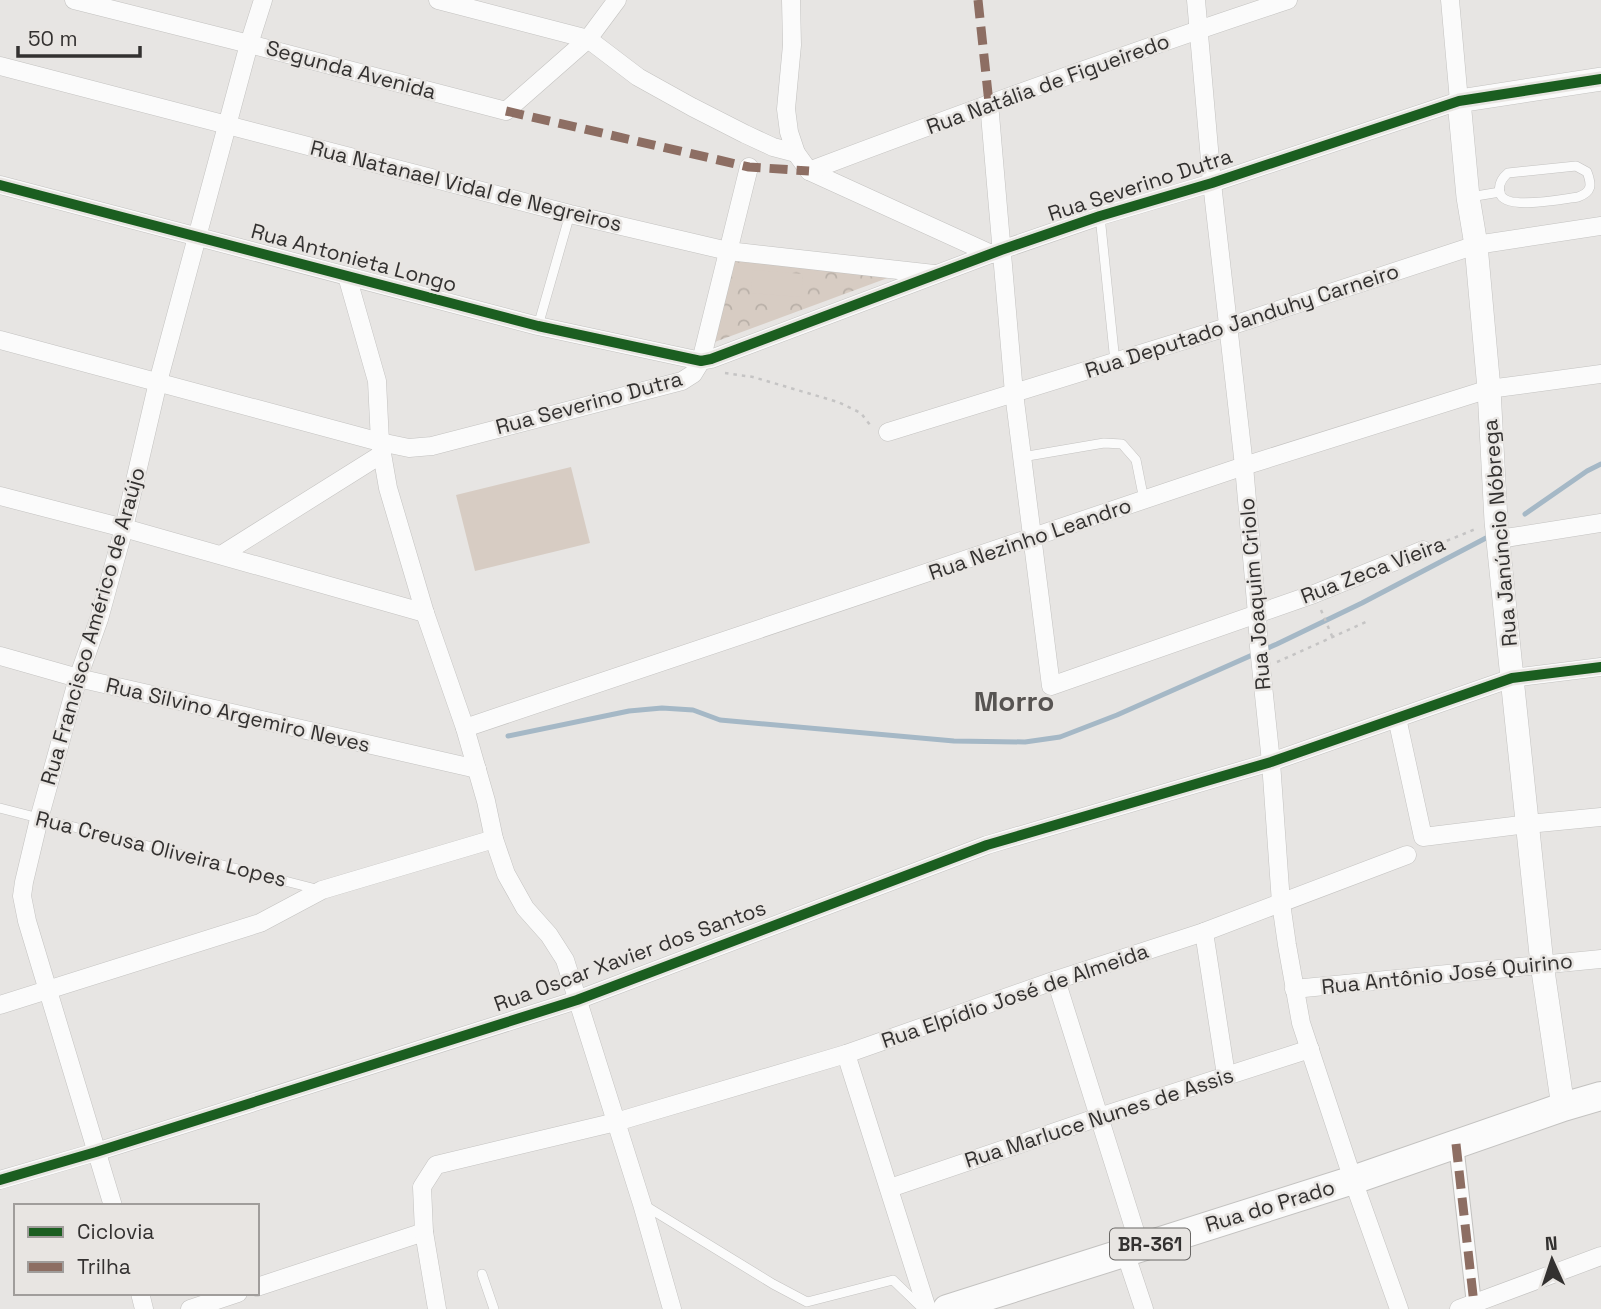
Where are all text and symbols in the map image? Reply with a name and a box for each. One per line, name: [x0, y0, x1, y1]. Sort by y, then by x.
scale bar: [18, 14, 140, 58]
text: 50 m: [28, 25, 78, 52]
street label: Rua Natália de Figueiredo: [923, 27, 1173, 140]
street label: Segunda Avenida: [263, 34, 439, 105]
street label: Rua Natanael Vidal de Negreiros: [308, 134, 625, 237]
street label: Rua Severino Dutra: [1044, 142, 1235, 227]
street label: Rua Antonieta Longo: [248, 217, 460, 298]
street label: Rua Deputado Janduhy Carneiro: [1082, 257, 1402, 384]
street label: Rua Severino Dutra: [493, 365, 685, 440]
street label: Rua Janúncio Nóbrega: [1476, 418, 1523, 648]
street label: Rua Francisco Américo de Araújo: [34, 464, 151, 788]
street label: Rua Nezinho Leandro: [925, 491, 1135, 586]
street label: Rua Joaquim Criolo: [1233, 497, 1276, 691]
street label: Rua Zeca Vieira: [1297, 530, 1449, 610]
street label: Rua Silvino Argemiro Neves: [103, 671, 373, 758]
district label: Morro: [974, 683, 1054, 719]
street label: Rua Creusa Oliveira Lopes: [33, 804, 289, 893]
street label: Rua Oscar Xavier dos Santos: [490, 894, 770, 1017]
street label: Rua Elpídio José de Almeida: [878, 937, 1152, 1054]
street label: Rua Antônio José Quirino: [1320, 947, 1574, 1000]
street label: Rua Marluce Nunes de Assis: [961, 1061, 1237, 1174]
street label: Rua do Prado: [1202, 1173, 1338, 1238]
legend: [14, 1204, 259, 1295]
text: Ciclovia: [77, 1218, 154, 1245]
north arrow: [1517, 1225, 1587, 1295]
road number: BR-361: [1110, 1228, 1190, 1260]
text: N: [1544, 1231, 1558, 1256]
text: Trilha: [77, 1253, 131, 1280]

